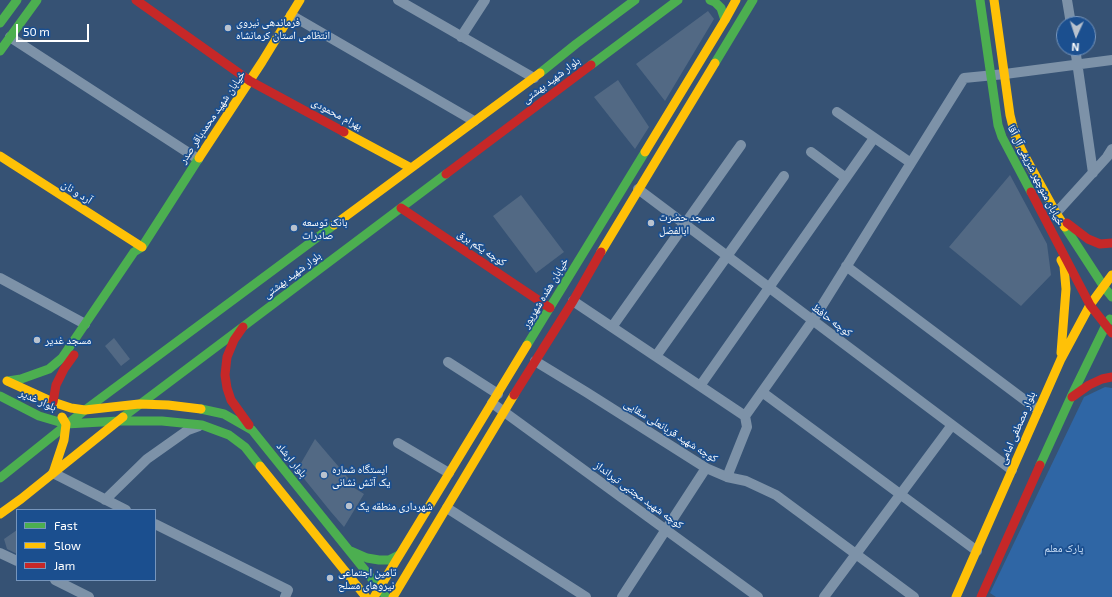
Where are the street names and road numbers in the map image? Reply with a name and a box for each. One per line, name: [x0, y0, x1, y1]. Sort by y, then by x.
street label: بلوار شهید بهشتی: [519, 54, 583, 106]
street label: خیابان شهید محمدباقر صدر: [176, 68, 248, 166]
street label: بهرام محمودی: [309, 95, 365, 133]
street label: خیابان منوچهر شریفی آل آقا: [1005, 122, 1067, 228]
street label: آرد و نان: [59, 177, 95, 207]
street label: کوچه یکم برق: [455, 227, 509, 269]
street label: بلوار شهید بهشتی: [260, 249, 324, 301]
street label: خیابان هفده شهریور: [519, 256, 571, 330]
street label: کوچه حافظ: [809, 301, 855, 339]
street label: بلوار غدیر: [17, 386, 59, 414]
street label: بلوار مصطفی امامی: [996, 390, 1038, 466]
street label: کوچه شهید قربانعلی سقایی: [622, 397, 720, 465]
street label: بلوار ارشاد: [274, 440, 310, 480]
street label: کوچه شهید مجتبی تیرانداز: [592, 458, 686, 532]

